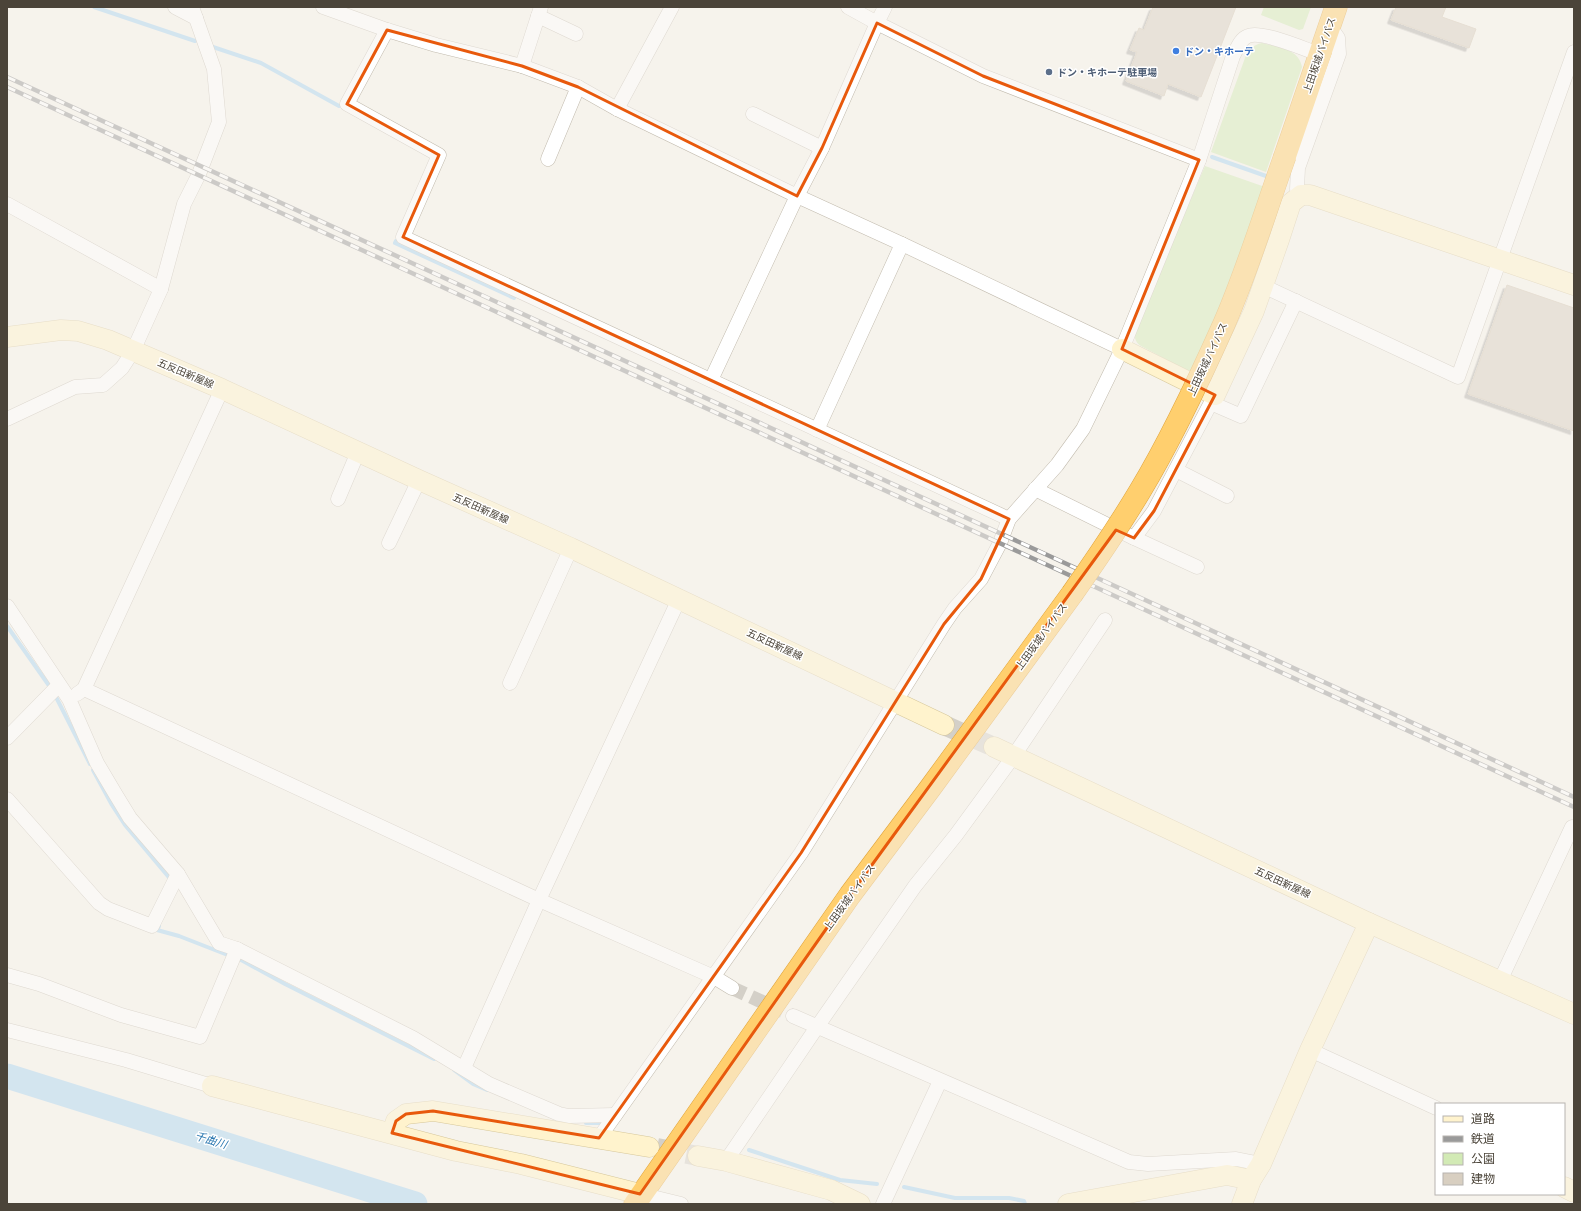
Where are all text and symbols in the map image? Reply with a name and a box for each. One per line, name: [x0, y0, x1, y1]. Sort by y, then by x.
street label: 上田坂城バイパス: [1299, 15, 1340, 95]
place label: ドン・キホーテ: [1184, 44, 1254, 59]
marker: ドン・キホーテ: [1171, 46, 1181, 56]
place label: ドン・キホーテ駐車場: [1057, 65, 1157, 80]
marker: ドン・キホーテ駐車場: [1044, 67, 1054, 77]
street label: 上田坂城バイパス: [1184, 320, 1231, 399]
street label: 五反田新屋線: [155, 355, 216, 392]
street label: 五反田新屋線: [450, 489, 511, 528]
street label: 上田坂城バイパス: [1012, 600, 1071, 673]
street label: 五反田新屋線: [744, 625, 805, 664]
street label: 上田坂城バイパス: [820, 861, 879, 934]
street label: 五反田新屋線: [1252, 863, 1313, 902]
legend: [1435, 1103, 1565, 1195]
text: 道路: [1471, 1109, 1495, 1128]
water label: 千曲川: [193, 1128, 230, 1153]
text: 鉄道: [1471, 1129, 1495, 1148]
text: 公園: [1471, 1149, 1495, 1168]
text: 建物: [1471, 1169, 1495, 1188]

